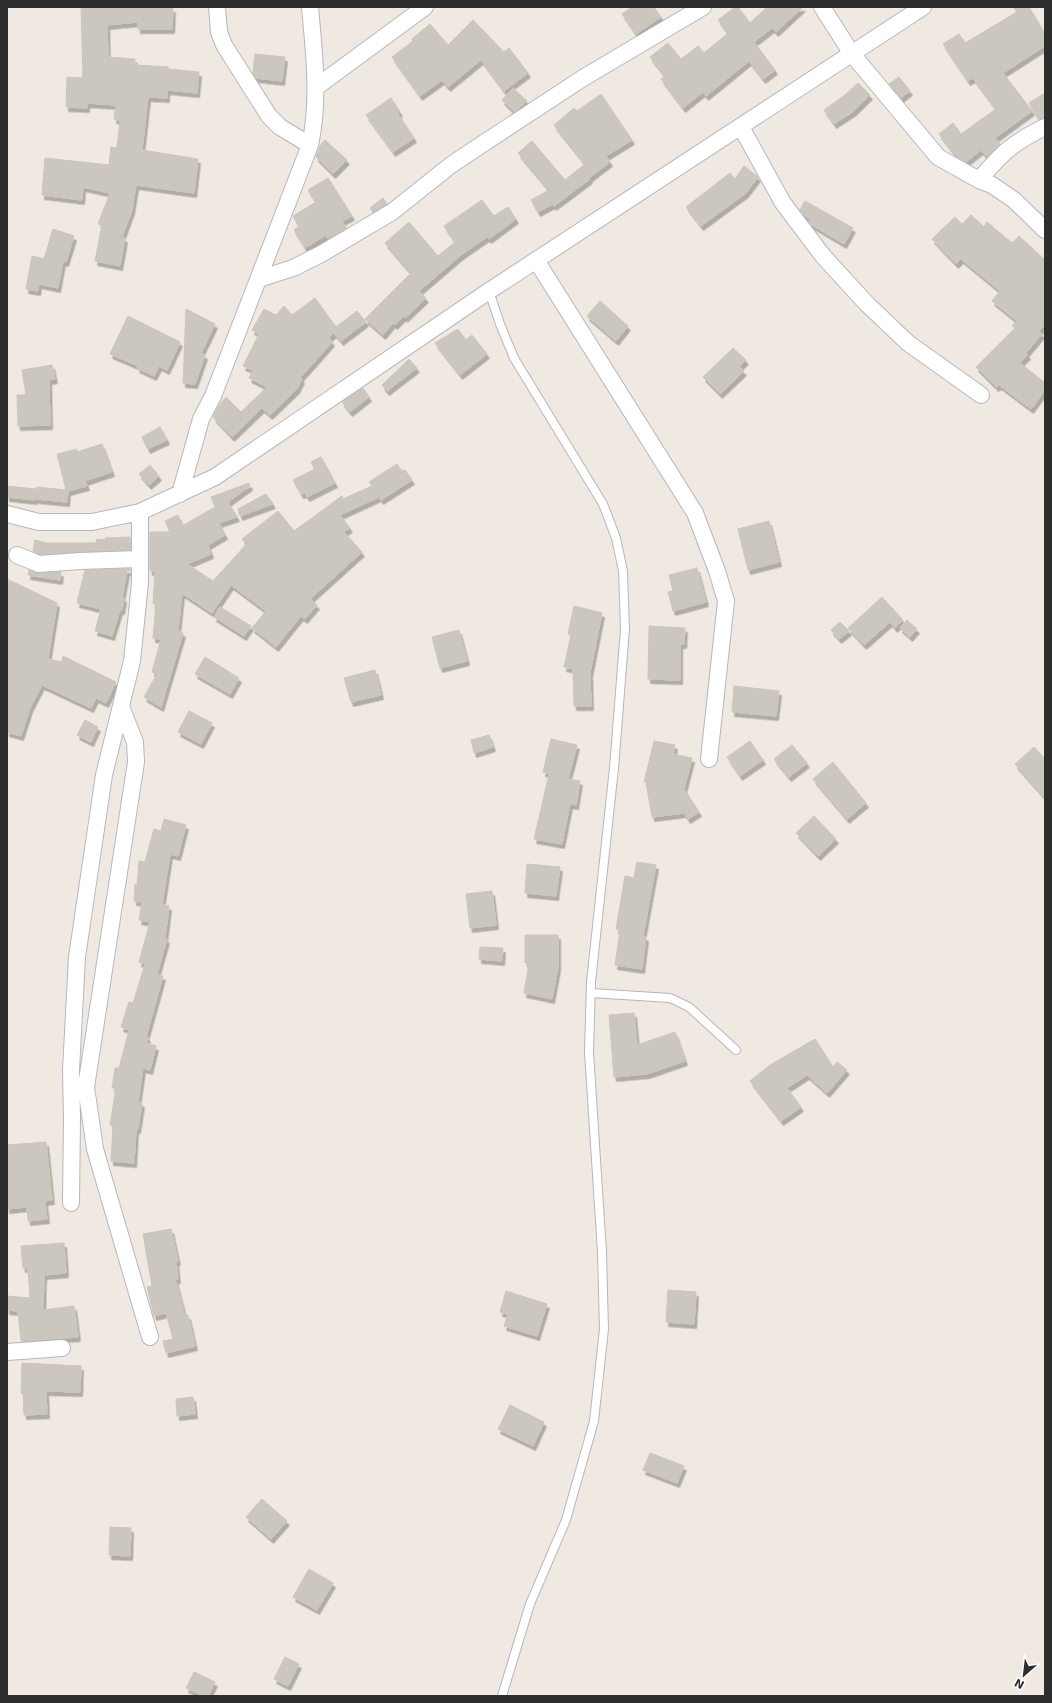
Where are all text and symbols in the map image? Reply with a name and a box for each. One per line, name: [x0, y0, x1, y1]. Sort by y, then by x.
north arrow: [1004, 1655, 1044, 1695]
text: N: [1012, 1675, 1027, 1691]

